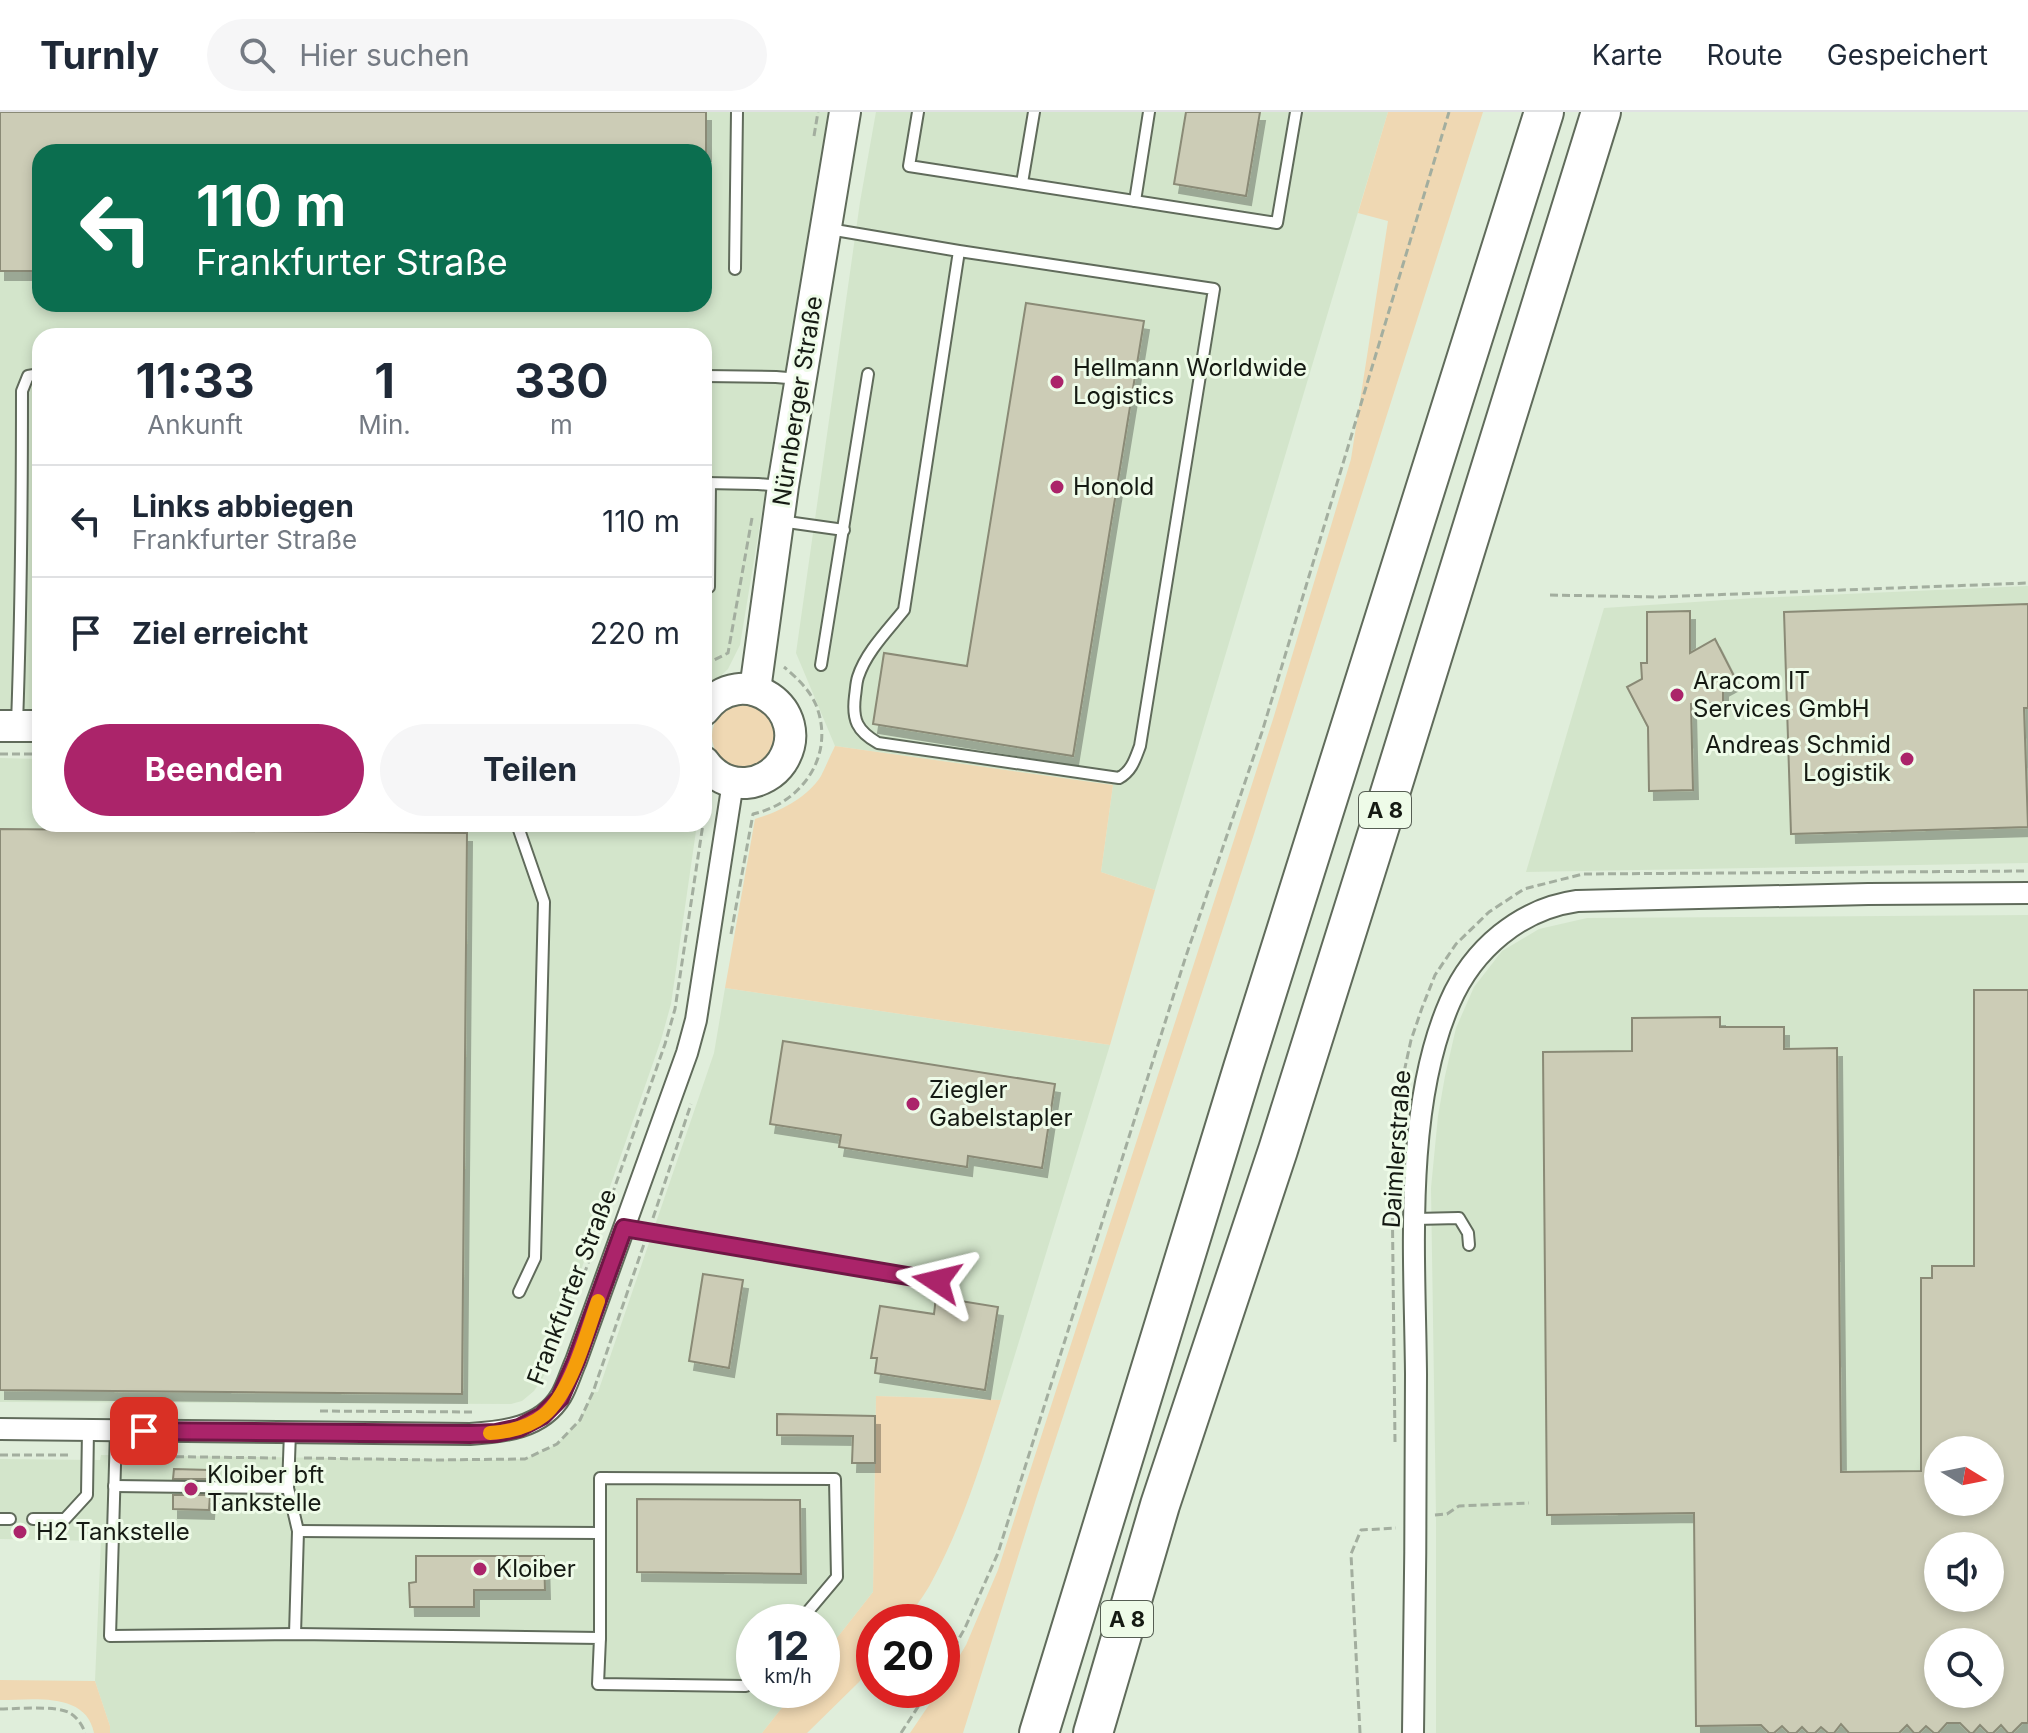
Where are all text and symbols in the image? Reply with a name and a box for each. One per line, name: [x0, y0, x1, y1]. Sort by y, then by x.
search box: [207, 19, 767, 91]
text: Turnly: [40, 32, 159, 78]
icon: search: [235, 33, 279, 77]
text: Hier suchen: [299, 37, 470, 73]
text: Karte: [1592, 38, 1663, 72]
text: Route: [1707, 38, 1783, 72]
text: Gespeichert: [1827, 38, 1988, 72]
text: 110 m: [196, 172, 346, 240]
icon: left: [64, 176, 168, 280]
text: Frankfurter Straße: [196, 240, 508, 284]
street label: Nürnberger Straße: [767, 294, 828, 508]
text: 11:33: [135, 351, 255, 410]
text: 1: [374, 351, 395, 410]
text: 330: [514, 351, 609, 410]
place label: Hellmann Worldwide Logistics: [1073, 353, 1307, 410]
marker: Hellmann Worldwide Logistics: [1048, 373, 1066, 391]
text: Ankunft: [147, 409, 243, 440]
text: Min.: [358, 409, 411, 440]
text: m: [550, 409, 573, 440]
place label: Honold: [1073, 472, 1154, 501]
marker: Honold: [1048, 478, 1066, 496]
text: Links abbiegen: [132, 488, 354, 524]
icon: left: [64, 499, 108, 543]
text: 110 m: [602, 503, 680, 539]
text: Frankfurter Straße: [132, 524, 357, 555]
icon: arrive: [64, 611, 108, 655]
text: Ziel erreicht: [132, 615, 308, 651]
text: 220 m: [590, 615, 680, 651]
place label: Aracom IT Services GmbH: [1693, 666, 1870, 723]
marker: Aracom IT Services GmbH: [1668, 686, 1686, 704]
button: Beenden: [64, 724, 364, 816]
button: Teilen: [380, 724, 680, 816]
place label: Andreas Schmid Logistik: [1705, 730, 1891, 787]
marker: Andreas Schmid Logistik: [1898, 750, 1916, 768]
road number: A 8: [1359, 792, 1411, 828]
street label: Daimlerstraße: [1377, 1069, 1416, 1229]
place label: Ziegler Gabelstapler: [929, 1075, 1073, 1132]
marker: Ziegler Gabelstapler: [904, 1095, 922, 1113]
street label: Frankfurter Straße: [521, 1185, 622, 1389]
position arrow: [895, 1239, 979, 1323]
pin: [110, 1397, 178, 1465]
icon: arrive: [122, 1409, 166, 1453]
north arrow: [1924, 1436, 2004, 1516]
map controls: [1924, 1436, 2004, 1708]
place label: Kloiber bft Tankstelle: [207, 1460, 324, 1517]
marker: Kloiber bft Tankstelle: [182, 1480, 200, 1498]
place label: H2 Tankstelle: [36, 1517, 190, 1546]
marker: H2 Tankstelle: [11, 1523, 29, 1541]
button: sound: [1924, 1532, 2004, 1612]
place label: Kloiber: [496, 1554, 576, 1583]
marker: Kloiber: [471, 1560, 489, 1578]
road number: A 8: [1101, 1601, 1153, 1637]
speed limit sign: 20: [856, 1604, 960, 1708]
text: 12: [767, 1621, 809, 1670]
button: search: [1924, 1628, 2004, 1708]
text: km/h: [764, 1664, 812, 1688]

